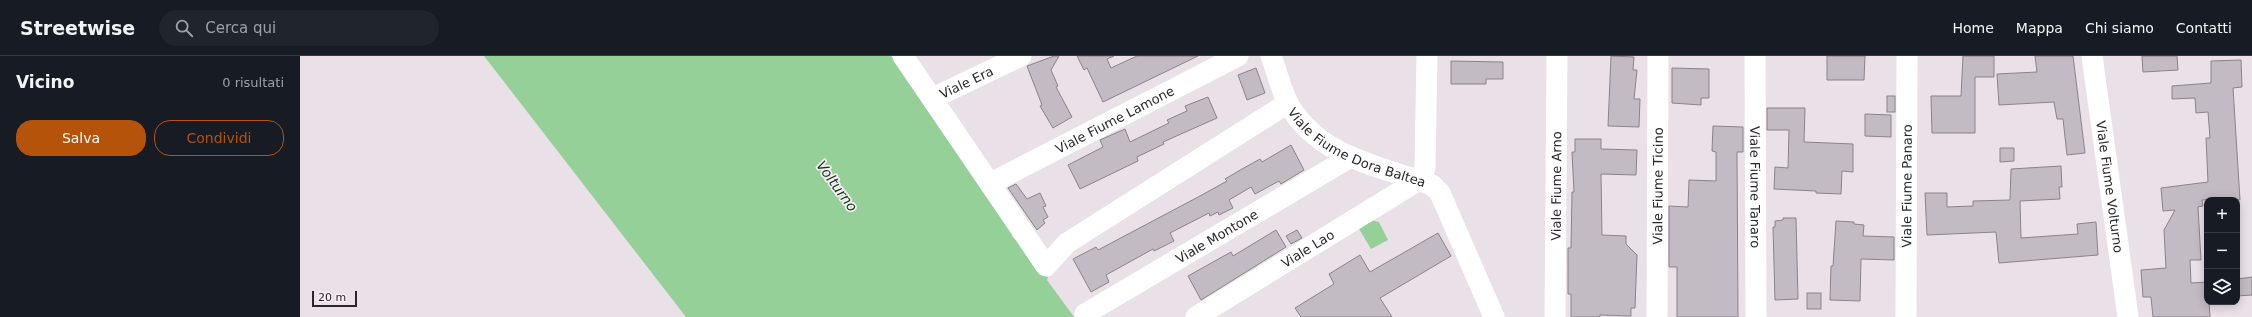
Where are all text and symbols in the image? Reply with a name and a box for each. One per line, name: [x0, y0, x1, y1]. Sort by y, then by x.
search box: [159, 10, 439, 46]
text: Streetwise: [20, 17, 135, 39]
icon: search: [173, 17, 195, 39]
text: Cerca qui: [205, 19, 276, 37]
text: Home: [1953, 20, 1994, 36]
text: Mappa: [2016, 20, 2063, 36]
text: Chi siamo: [2085, 20, 2154, 36]
text: Contatti: [2176, 20, 2232, 36]
street label: Viale Era: [937, 63, 996, 101]
text: Vicino: [16, 72, 74, 92]
text: 0 risultati: [222, 75, 284, 90]
street label: Viale Fiume Lamone: [1053, 83, 1176, 156]
street label: Viale Fiume Dora Baltea: [1285, 105, 1428, 190]
button: Salva: [16, 120, 146, 156]
button: Condividi: [154, 120, 284, 156]
street label: Viale Fiume Volturno: [2093, 120, 2127, 254]
street label: Viale Fiume Panaro: [1899, 124, 1914, 248]
street label: Viale Fiume Tanaro: [1748, 126, 1763, 248]
street label: Viale Fiume Ticino: [1650, 127, 1665, 245]
street label: Viale Fiume Arno: [1548, 131, 1564, 241]
water label: Volturno: [813, 158, 861, 214]
map controls: [2204, 197, 2240, 305]
button: +: [2204, 197, 2240, 233]
street label: Viale Montone: [1173, 206, 1260, 266]
street label: Viale Lao: [1278, 227, 1337, 270]
button: −: [2204, 233, 2240, 269]
button: layers: [2204, 269, 2240, 305]
scale bar: [312, 289, 357, 308]
text: 20 m: [318, 291, 346, 304]

